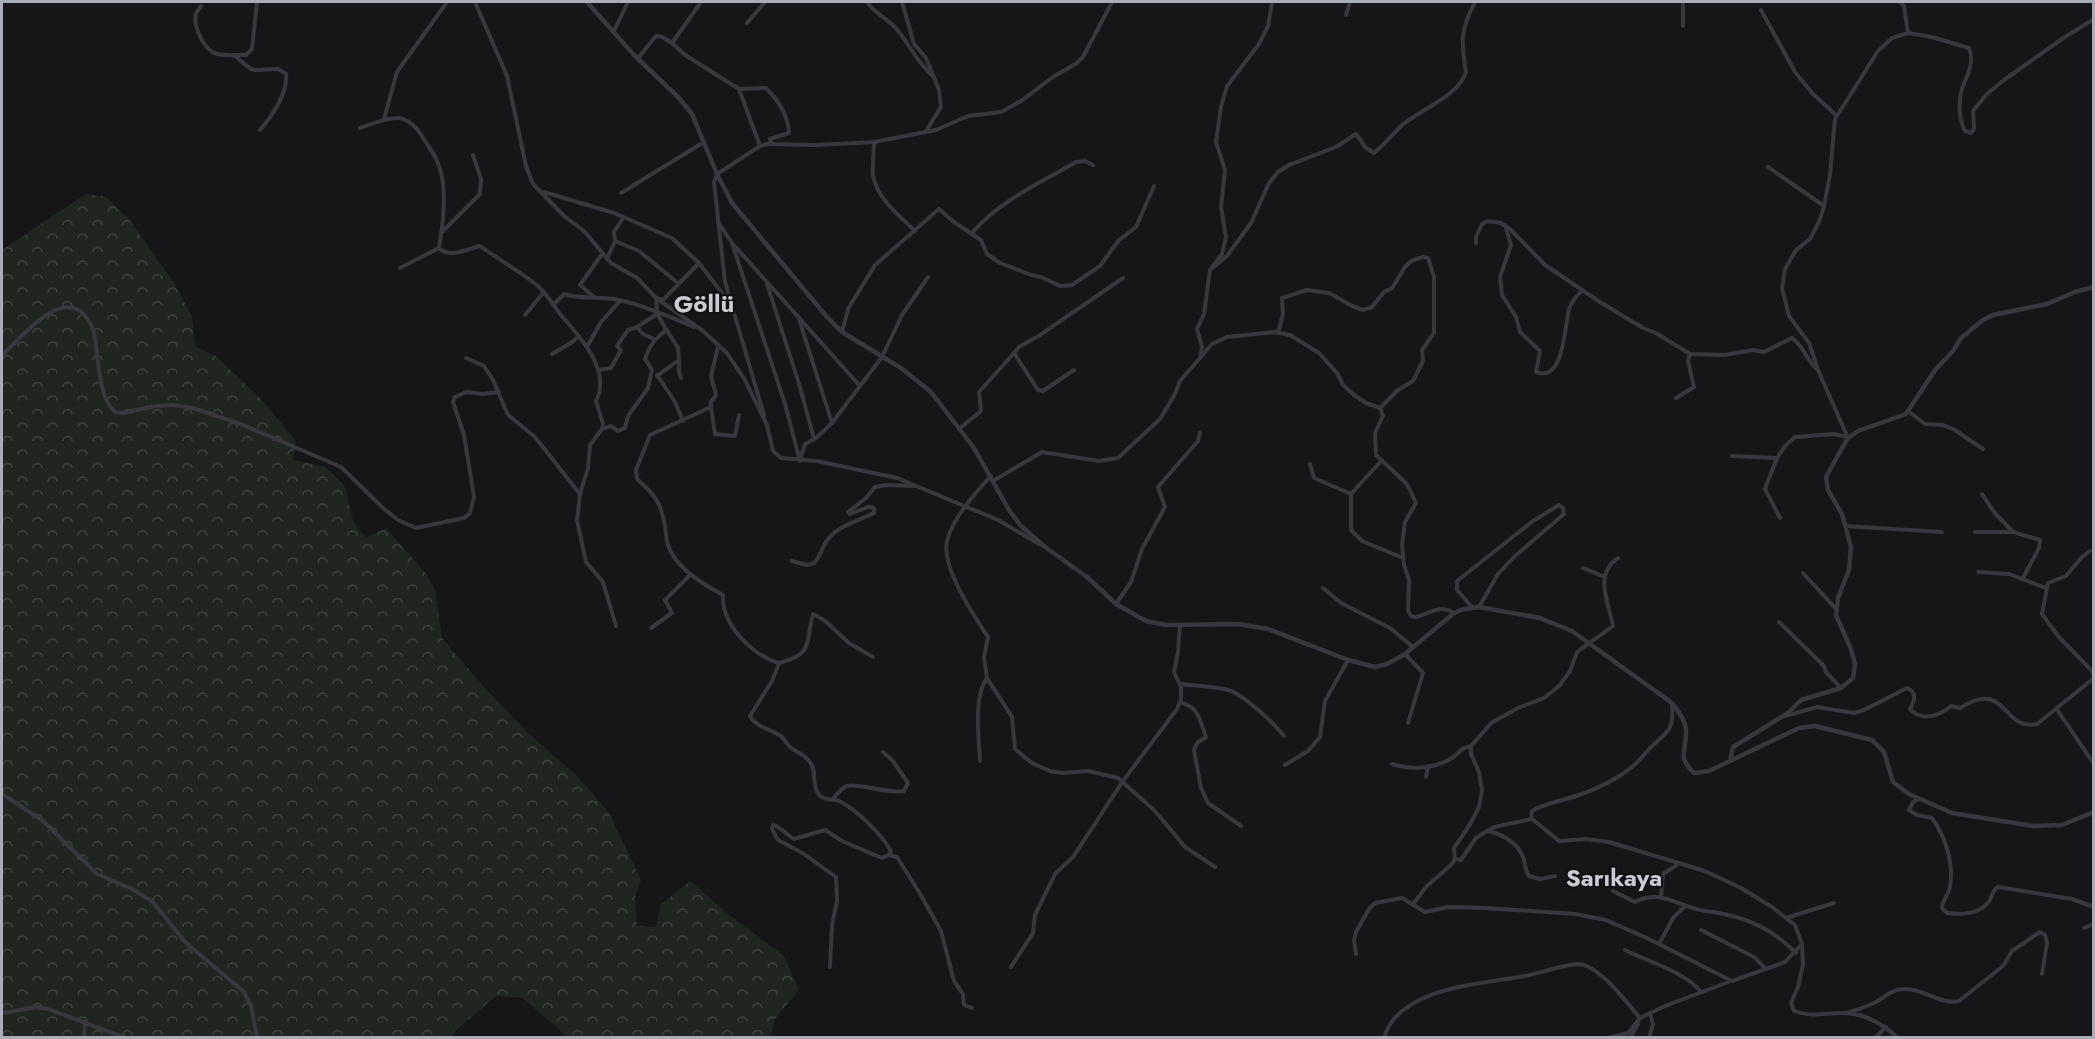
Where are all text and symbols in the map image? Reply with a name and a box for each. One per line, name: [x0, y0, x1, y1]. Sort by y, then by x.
district label: Göllü: [674, 286, 734, 321]
district label: Sarıkaya: [1566, 860, 1662, 895]

